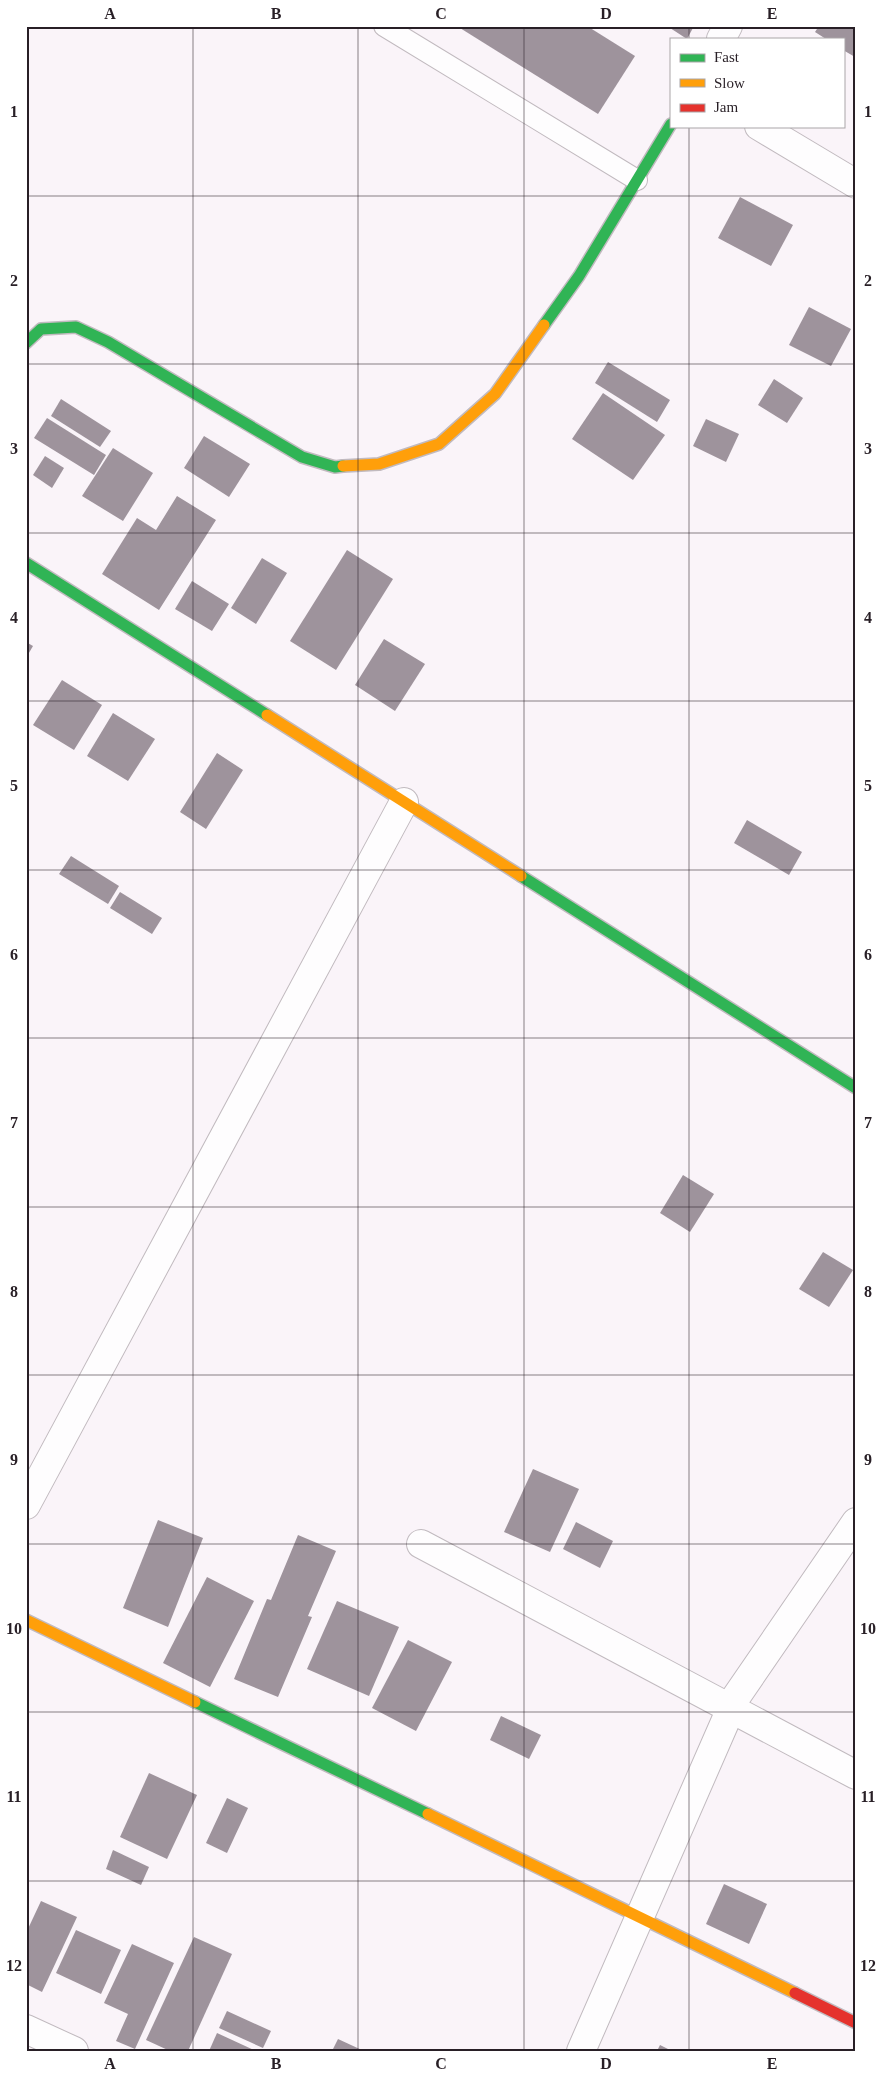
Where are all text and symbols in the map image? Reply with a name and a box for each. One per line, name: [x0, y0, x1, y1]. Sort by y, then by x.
text: A: [104, 5, 116, 22]
text: B: [271, 5, 282, 22]
text: C: [435, 5, 447, 22]
text: D: [600, 5, 612, 22]
text: E: [767, 5, 777, 22]
legend: [670, 38, 844, 128]
text: Fast: [714, 49, 740, 65]
text: Slow: [714, 75, 745, 91]
text: Jam: [714, 99, 738, 115]
text: 1: [10, 103, 18, 120]
text: 1: [864, 103, 872, 120]
text: 2: [10, 272, 18, 289]
text: 2: [864, 272, 872, 289]
text: 3: [10, 440, 18, 457]
text: 3: [864, 440, 872, 457]
text: 4: [10, 609, 18, 626]
text: 4: [864, 609, 872, 626]
text: 5: [10, 777, 18, 794]
text: 5: [864, 777, 872, 794]
text: 6: [10, 946, 18, 963]
text: 6: [864, 946, 872, 963]
text: 7: [10, 1114, 18, 1131]
text: 7: [864, 1114, 872, 1131]
text: 8: [10, 1283, 18, 1300]
text: 8: [864, 1283, 872, 1300]
text: 9: [10, 1451, 18, 1468]
text: 9: [864, 1451, 872, 1468]
text: 10: [6, 1620, 22, 1637]
text: 10: [860, 1620, 876, 1637]
text: 11: [6, 1788, 22, 1805]
text: 11: [860, 1788, 876, 1805]
text: 12: [6, 1957, 22, 1974]
text: 12: [860, 1957, 876, 1974]
text: A: [104, 2055, 116, 2072]
text: B: [271, 2055, 282, 2072]
text: C: [435, 2055, 447, 2072]
text: D: [600, 2055, 612, 2072]
text: E: [767, 2055, 777, 2072]

